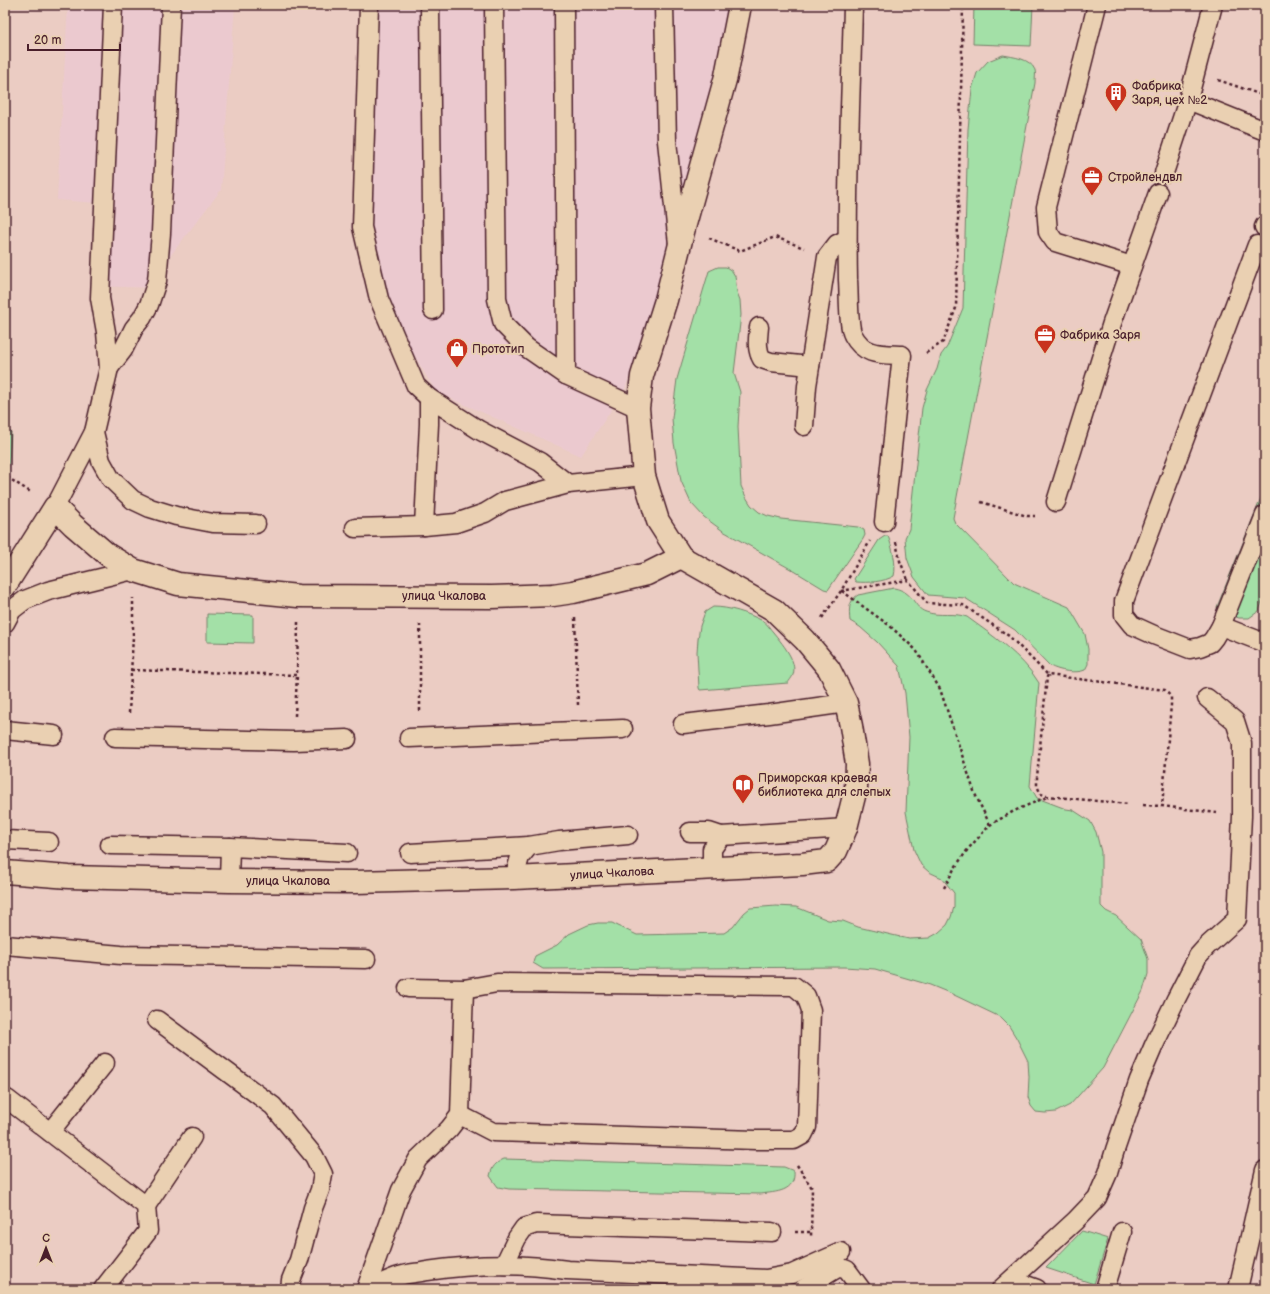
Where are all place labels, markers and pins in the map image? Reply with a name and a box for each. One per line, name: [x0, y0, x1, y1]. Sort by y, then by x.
place label: Фабрика Заря, цех №2: [1132, 79, 1207, 108]
building icon: Фабрика Заря, цех №2: [1103, 80, 1129, 113]
office icon: Стройлендвл: [1079, 164, 1105, 197]
place label: Стройлендвл: [1108, 170, 1182, 185]
office icon: Фабрика Заря: [1032, 322, 1058, 355]
place label: Фабрика Заря: [1060, 328, 1141, 343]
shop icon: Прототип: [444, 336, 470, 369]
place label: Прототип: [472, 342, 524, 357]
place label: Приморская краевая библиотека для слепых: [758, 771, 891, 800]
library icon: Приморская краевая библиотека для слепых: [730, 772, 756, 805]

